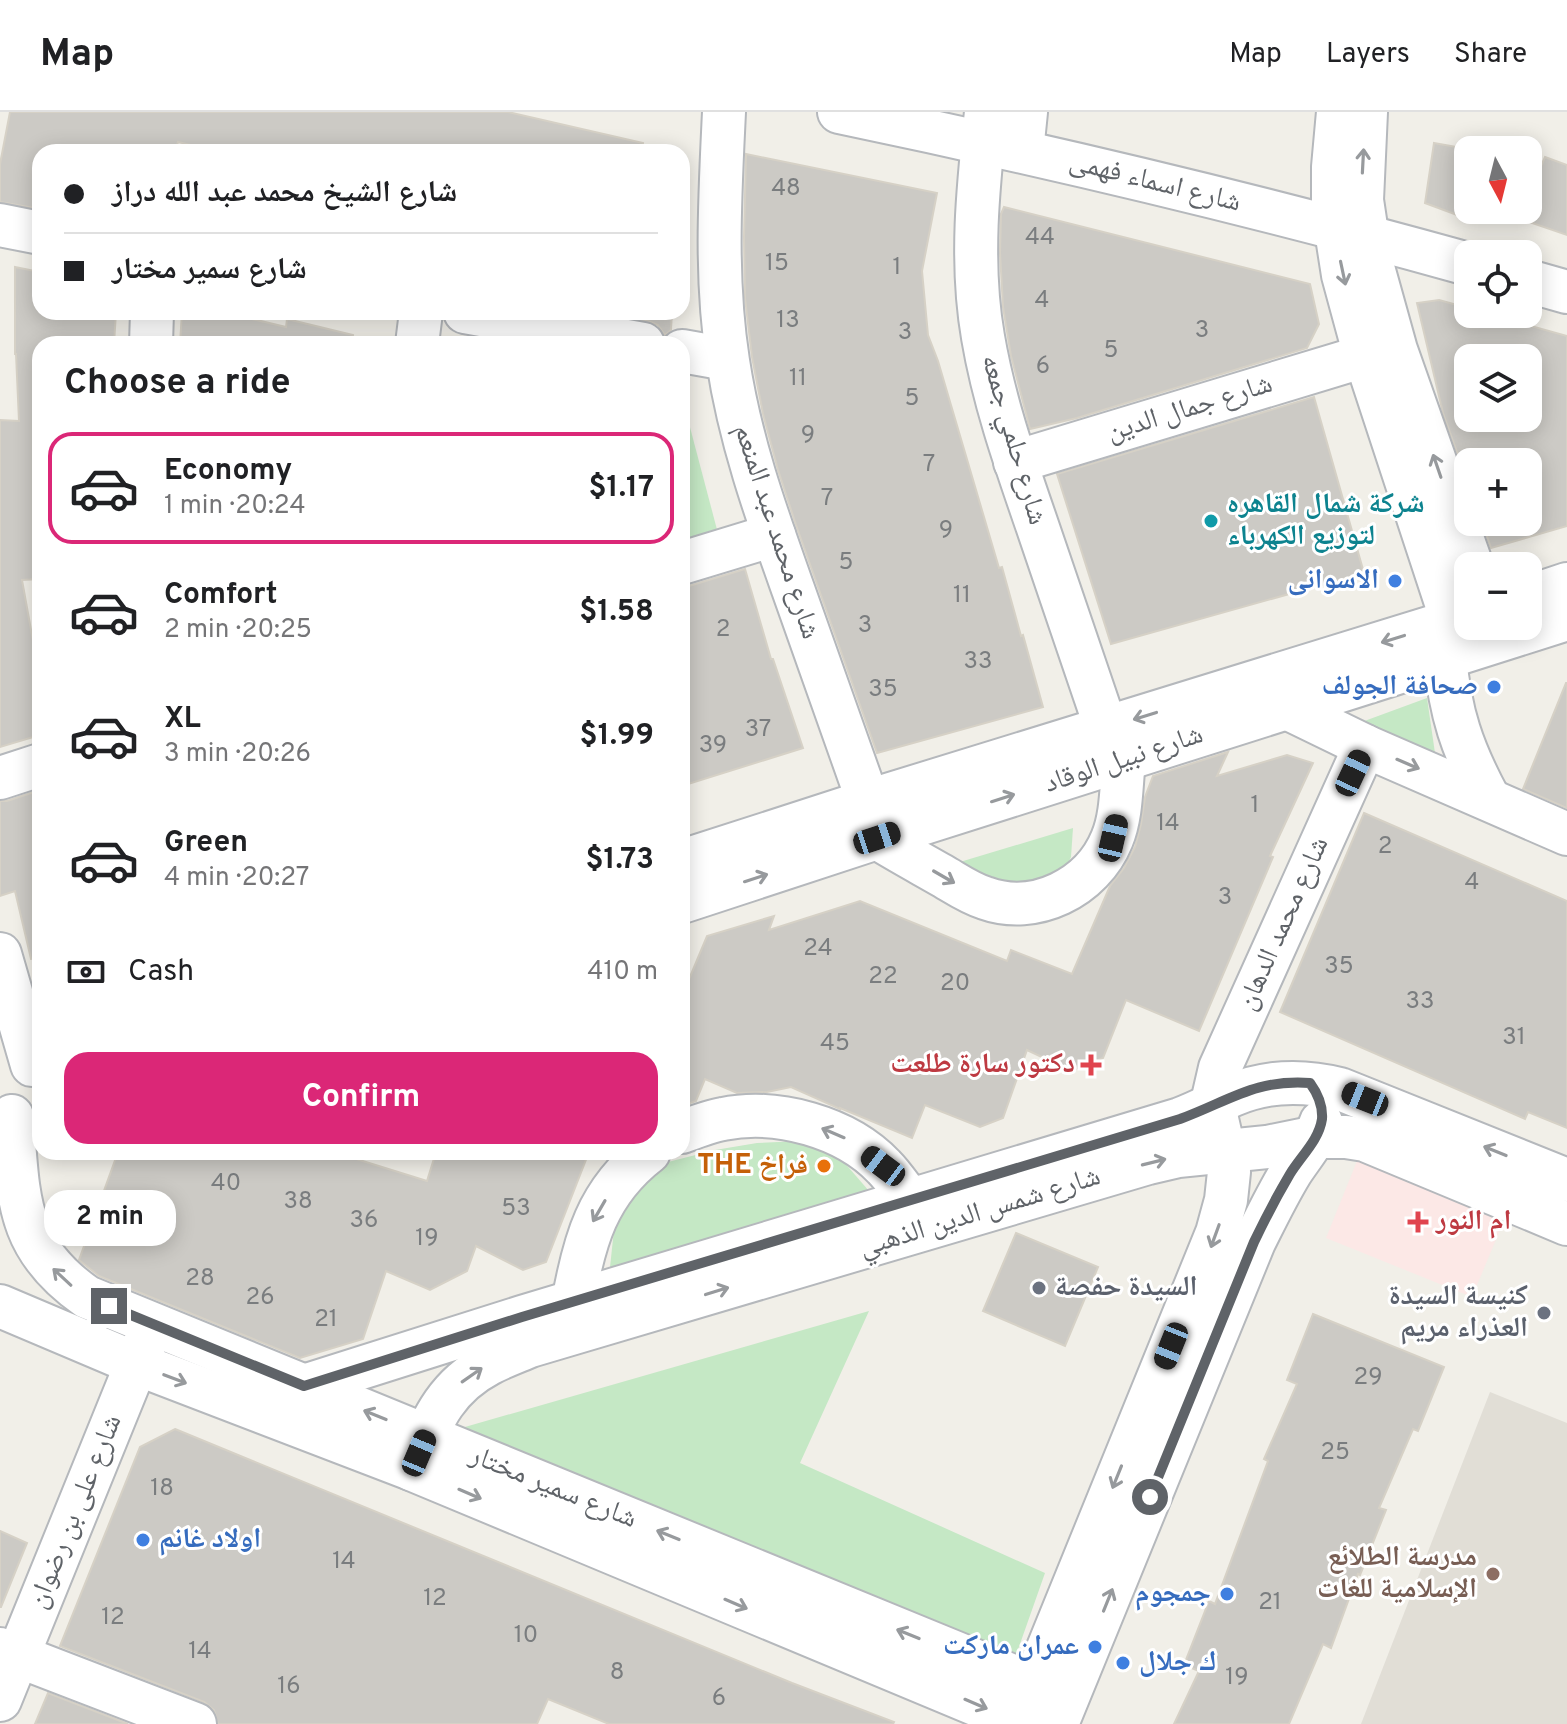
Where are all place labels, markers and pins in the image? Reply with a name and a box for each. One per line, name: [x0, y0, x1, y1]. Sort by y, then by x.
place label: شركة شمال القاهره لتوزيع الكهرباء: [1227, 487, 1425, 555]
marker: شركة شمال القاهره لتوزيع الكهرباء: [1202, 512, 1220, 530]
place label: الاسوانى: [1288, 563, 1379, 599]
marker: الاسوانى: [1386, 572, 1404, 590]
place label: صحافة الجولف: [1322, 669, 1478, 705]
marker: صحافة الجولف: [1485, 678, 1503, 696]
place label: دكتور سارة طلعت: [890, 1047, 1075, 1083]
marker: دكتور سارة طلعت: [1082, 1056, 1100, 1074]
place label: THE فراخ: [697, 1148, 808, 1184]
marker: THE فراخ: [815, 1157, 833, 1175]
place label: ام النور: [1435, 1204, 1511, 1240]
marker: ام النور: [1407, 1211, 1429, 1233]
place label: السيدة حفصة: [1055, 1270, 1198, 1306]
marker: السيدة حفصة: [1030, 1279, 1048, 1297]
place label: كنيسة السيدة العذراء مريم: [1389, 1279, 1528, 1347]
marker: كنيسة السيدة العذراء مريم: [1535, 1304, 1553, 1322]
place label: اولاد غانم: [159, 1522, 261, 1558]
marker: اولاد غانم: [134, 1531, 152, 1549]
place label: مدرسة الطلائع الإسلامية للغات: [1317, 1540, 1477, 1608]
marker: مدرسة الطلائع الإسلامية للغات: [1484, 1565, 1502, 1583]
place label: جمجوم: [1135, 1576, 1211, 1612]
marker: جمجوم: [1218, 1585, 1236, 1603]
place label: عمران ماركت: [943, 1629, 1079, 1665]
marker: عمران ماركت: [1086, 1638, 1104, 1656]
place label: ك جلال: [1139, 1645, 1216, 1681]
marker: ك جلال: [1114, 1654, 1132, 1672]

